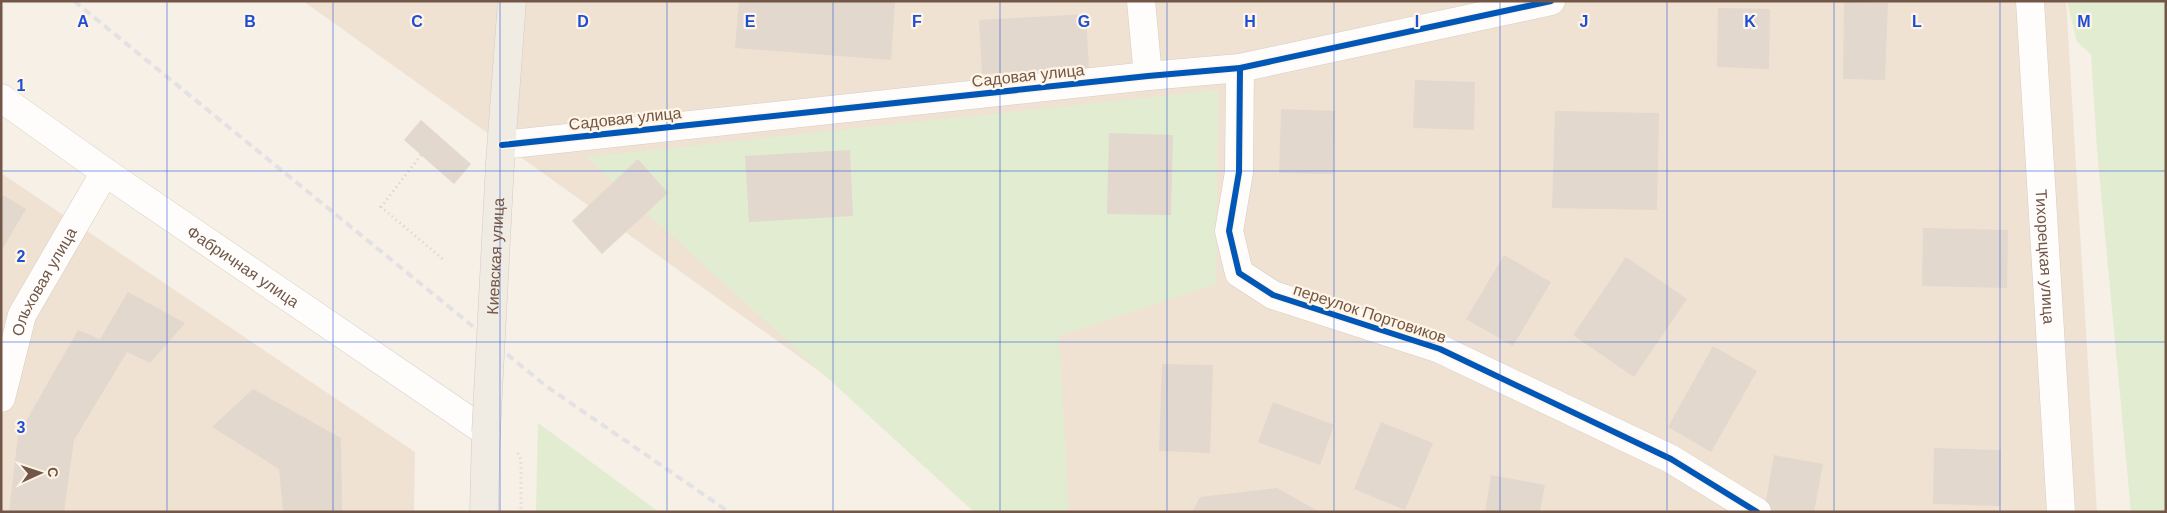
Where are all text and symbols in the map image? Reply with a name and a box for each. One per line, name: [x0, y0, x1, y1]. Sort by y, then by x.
text: A: [77, 13, 89, 30]
text: B: [244, 13, 256, 30]
text: C: [411, 13, 423, 30]
text: D: [577, 13, 589, 30]
text: E: [745, 13, 756, 30]
text: F: [912, 13, 922, 30]
text: G: [1078, 13, 1090, 30]
text: H: [1244, 13, 1256, 30]
text: I: [1415, 13, 1419, 30]
text: J: [1580, 13, 1588, 30]
text: K: [1744, 13, 1756, 30]
text: L: [1912, 13, 1922, 30]
text: M: [2077, 13, 2091, 30]
street label: Садовая улица: [971, 61, 1085, 90]
text: 1: [17, 77, 26, 94]
street label: Садовая улица: [568, 104, 682, 133]
street label: Тихорецкая улица: [2032, 189, 2058, 325]
street label: Киевская улица: [484, 197, 507, 315]
street label: Фабричная улица: [184, 223, 302, 311]
street label: Ольховая улица: [9, 224, 80, 338]
text: 2: [17, 248, 26, 265]
street label: переулок Портовиков: [1291, 281, 1448, 346]
text: 3: [17, 419, 26, 436]
north arrow: [15, 448, 65, 498]
text: С: [45, 467, 61, 478]

